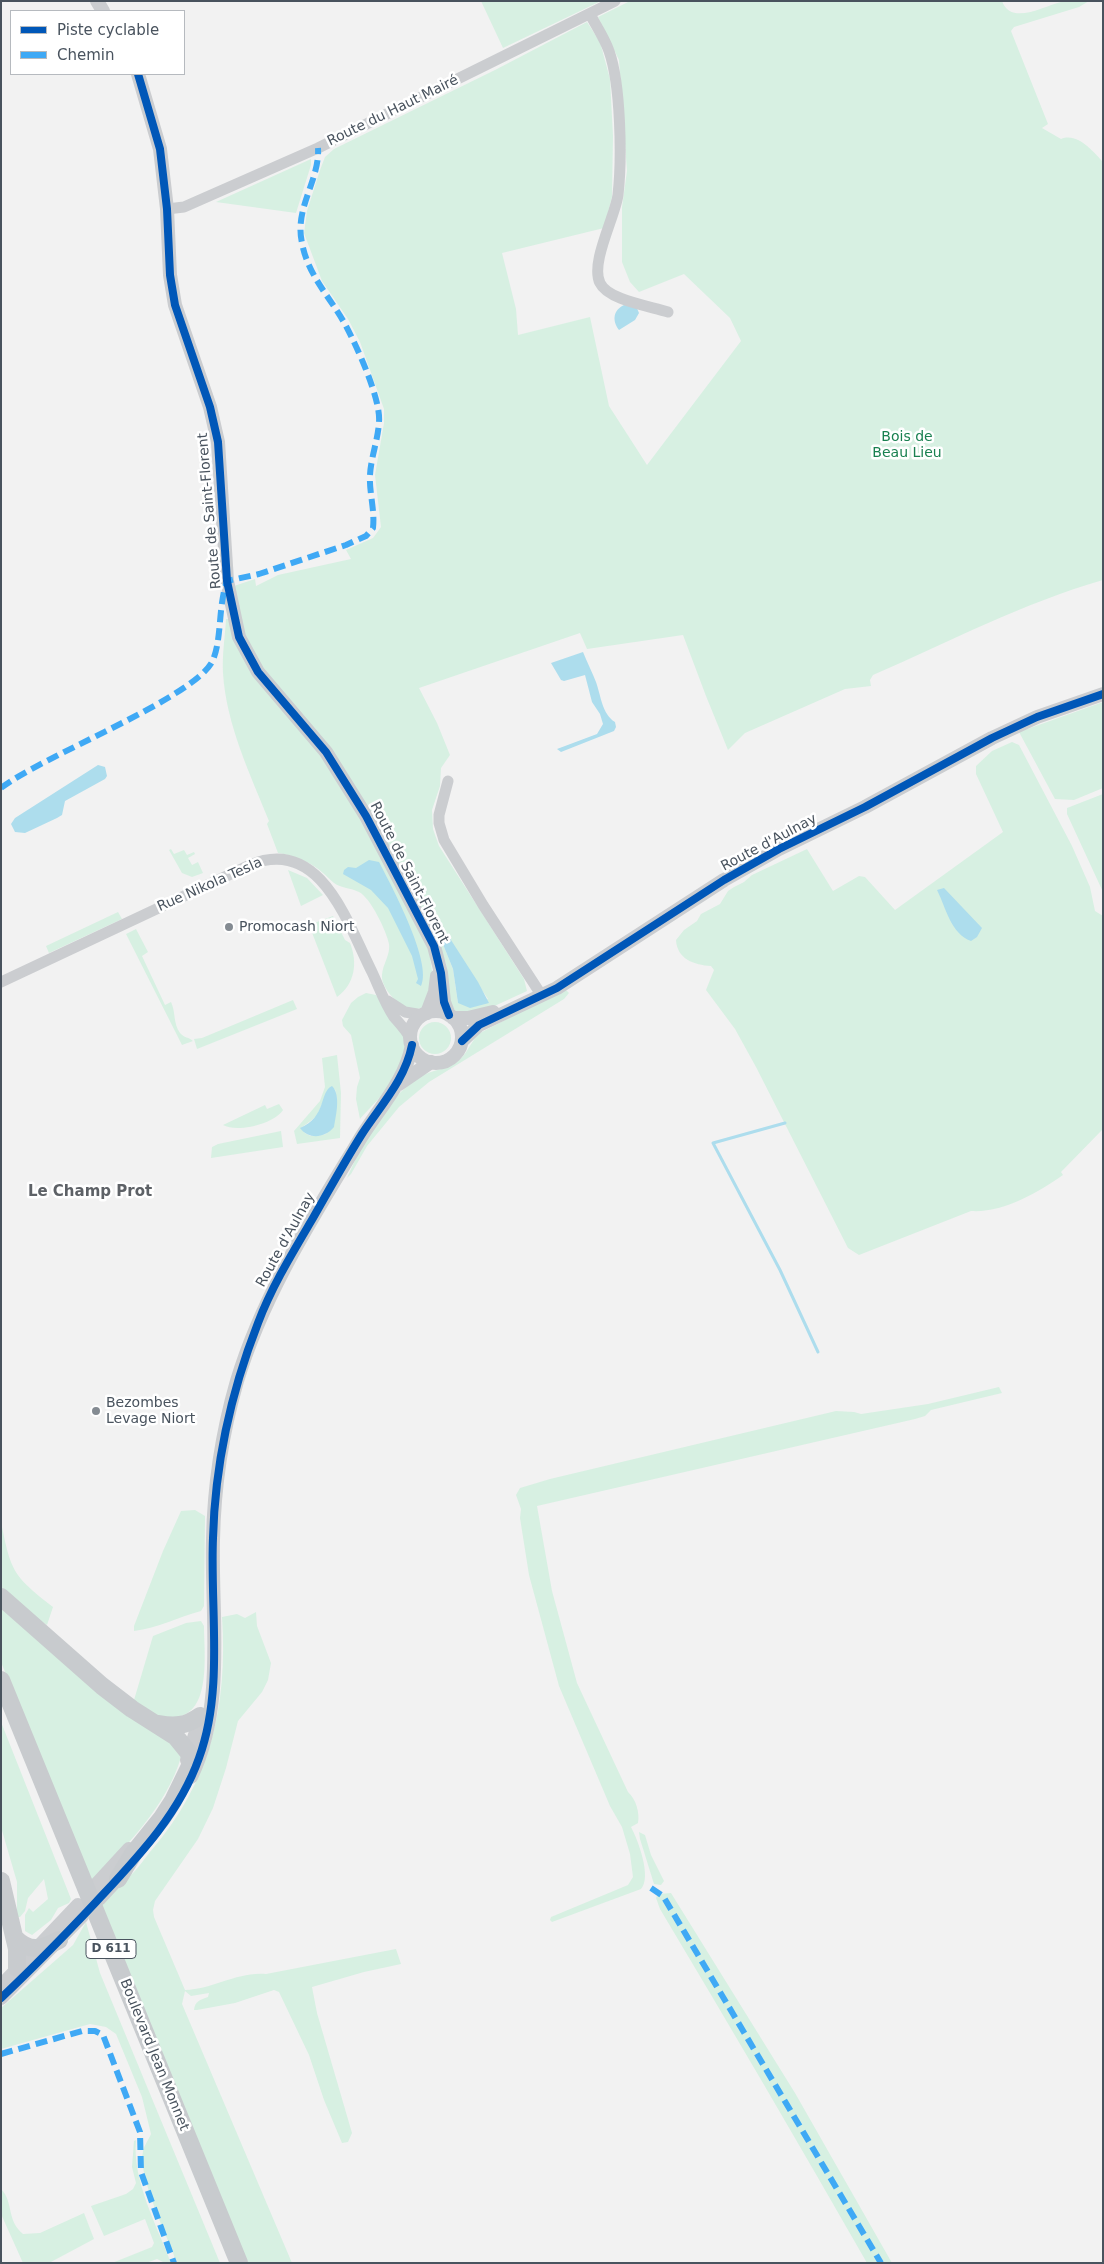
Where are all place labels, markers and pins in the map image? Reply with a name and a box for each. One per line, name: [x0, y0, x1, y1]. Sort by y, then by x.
place label: Promocash Niort: [239, 919, 354, 935]
marker: Promocash Niort: [223, 921, 235, 933]
place label: Bezombes Levage Niort: [106, 1395, 195, 1428]
marker: Bezombes Levage Niort: [90, 1405, 102, 1417]

